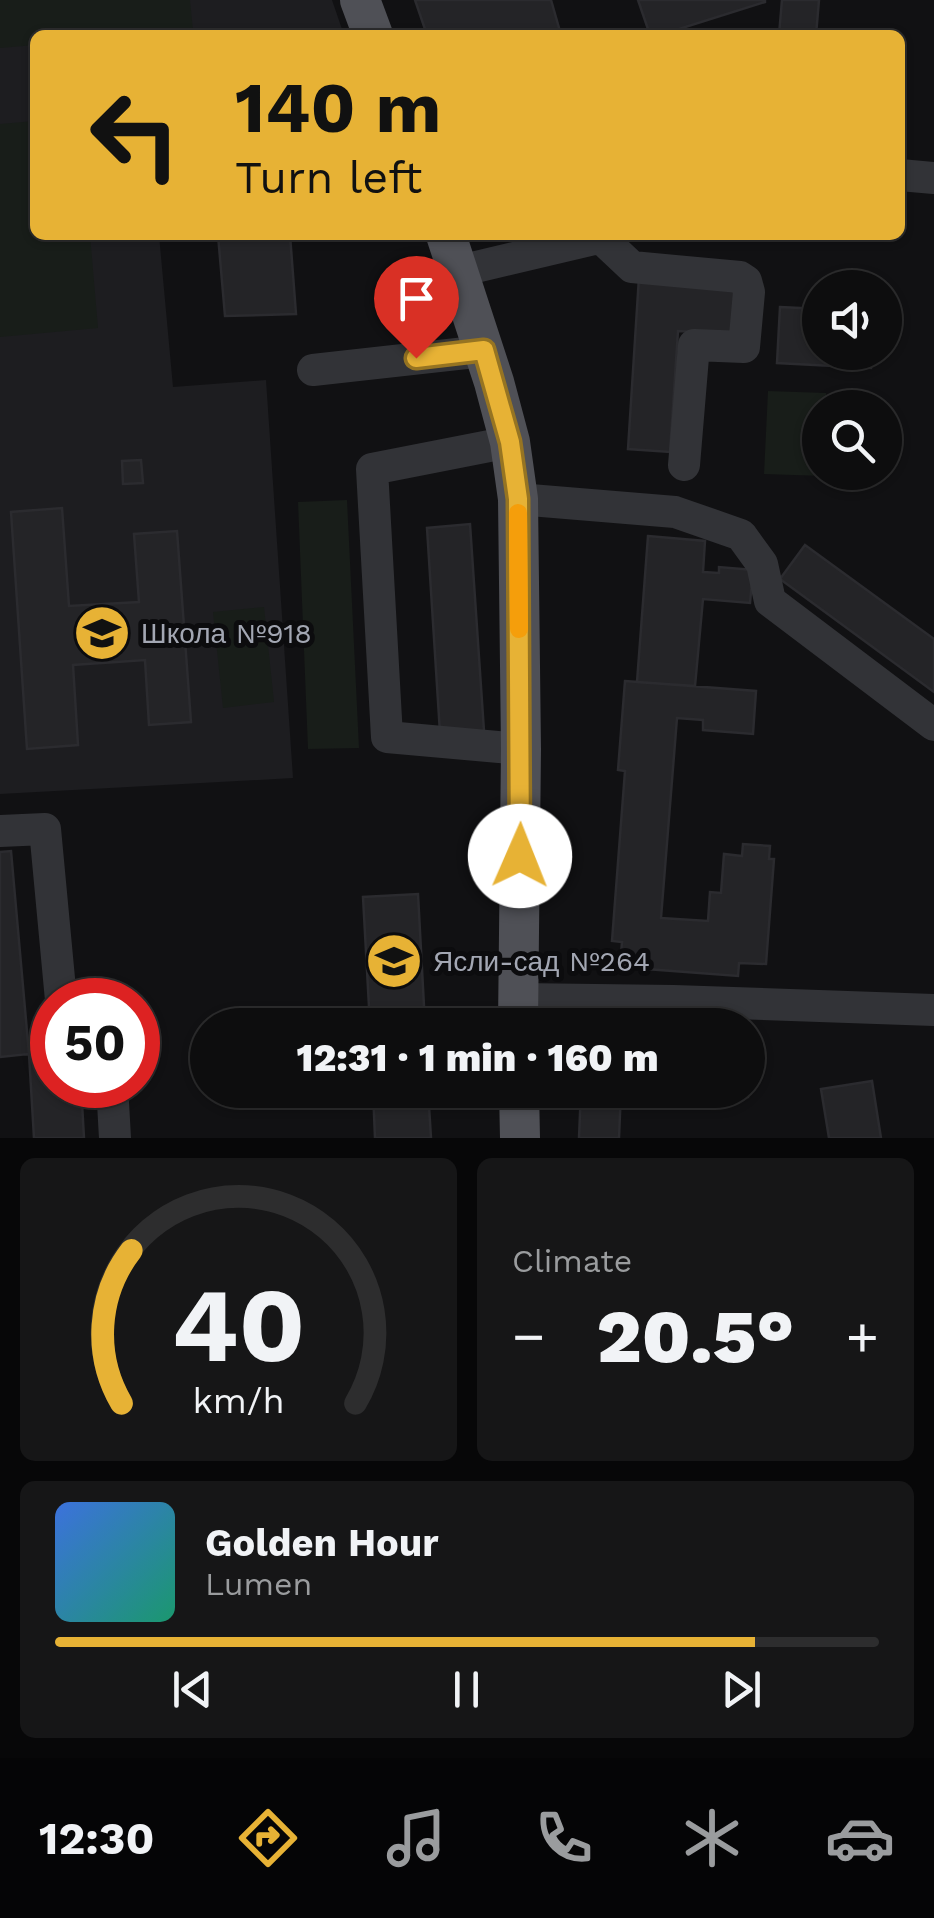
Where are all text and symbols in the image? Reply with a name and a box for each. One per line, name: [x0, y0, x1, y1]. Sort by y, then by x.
text: 140 m: [235, 67, 441, 149]
icon: left: [70, 70, 200, 200]
text: Turn left: [235, 151, 422, 204]
pin: [374, 256, 459, 359]
map controls: [802, 270, 902, 490]
button: sound: [802, 270, 902, 370]
icon: arrive: [389, 271, 444, 326]
button: search: [802, 390, 902, 490]
school or university icon: Школа №918: [72, 603, 132, 663]
place label: Школа №918: [141, 617, 312, 650]
position arrow: [468, 804, 572, 908]
school or university icon: Ясли-сад №264: [364, 931, 424, 991]
place label: Ясли-сад №264: [433, 945, 650, 978]
speed limit sign: 50: [30, 978, 160, 1108]
text: 12:31 · 1 min · 160 m: [296, 1036, 659, 1080]
text: Climate: [512, 1242, 632, 1280]
text: 40: [171, 1264, 306, 1386]
text: 20.5°: [597, 1292, 794, 1380]
text: −: [512, 1304, 545, 1368]
text: +: [846, 1304, 879, 1368]
text: km/h: [192, 1380, 285, 1422]
text: Golden Hour: [205, 1521, 439, 1565]
text: Lumen: [205, 1565, 312, 1603]
icon: previous: [165, 1662, 220, 1717]
icon: pause: [439, 1662, 494, 1717]
icon: next: [714, 1662, 769, 1717]
icon: directions: [233, 1803, 303, 1873]
icon: music: [381, 1803, 451, 1873]
icon: phone: [529, 1803, 599, 1873]
icon: climate: [677, 1803, 747, 1873]
icon: car: [825, 1803, 895, 1873]
text: 12:30: [39, 1812, 155, 1865]

